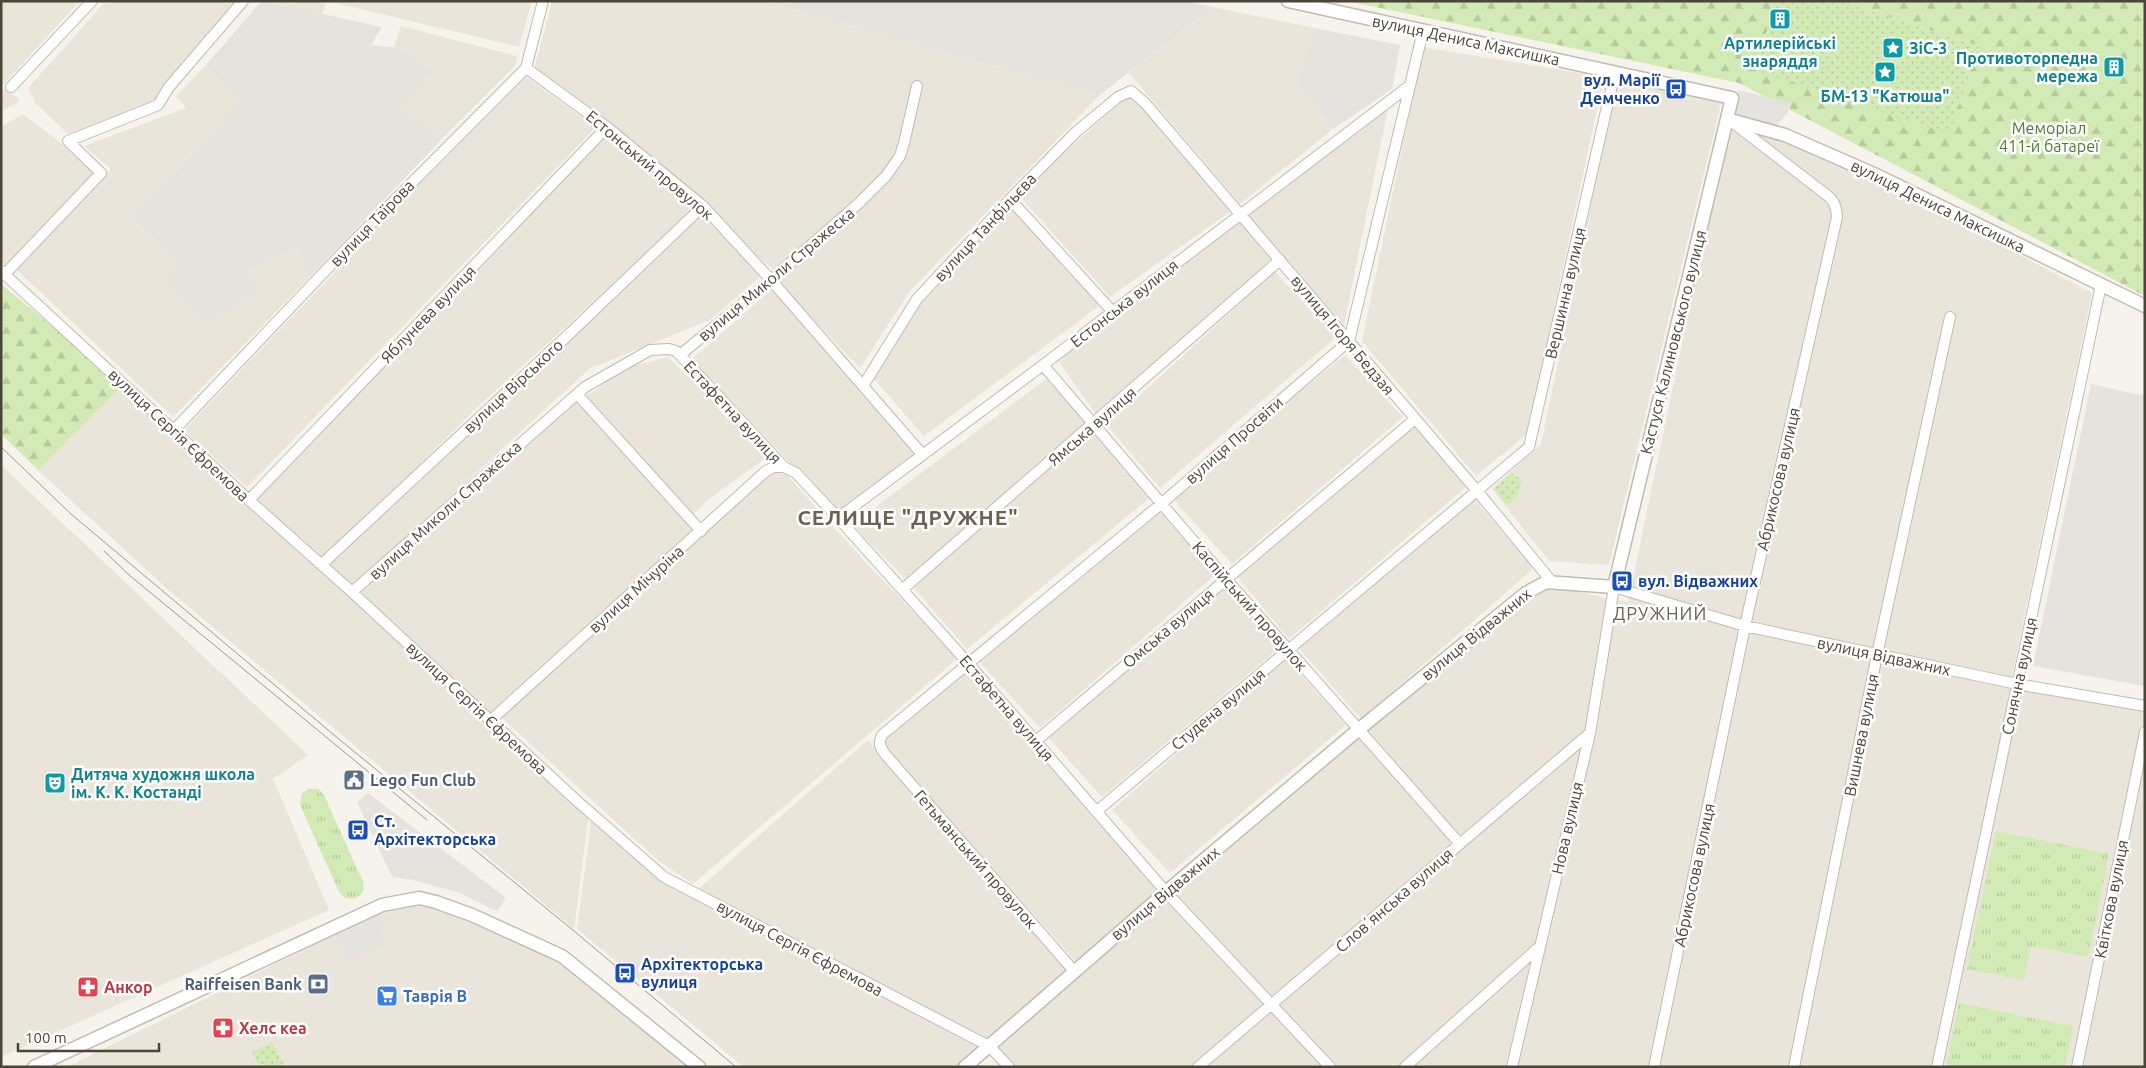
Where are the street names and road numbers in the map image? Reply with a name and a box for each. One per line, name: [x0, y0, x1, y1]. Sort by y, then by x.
street label: вулиця Дениса Максишка: [1371, 11, 1561, 69]
street label: Естонський провулок: [583, 107, 717, 223]
street label: вулиця Дениса Максишка: [1848, 156, 2028, 256]
street label: вулиця Танфільєва: [930, 169, 1040, 285]
street label: вулиця Таїрова: [326, 176, 418, 270]
street label: вулиця Миколи Стражеска: [694, 203, 858, 345]
street label: Вершинна вулиця: [1541, 226, 1589, 360]
street label: Кастуся Калиновського вулиця: [1636, 228, 1710, 456]
street label: Естонська вулиця: [1067, 255, 1181, 351]
street label: Яблунева вулиця: [377, 262, 479, 366]
street label: вулиця Ігоря Бедзая: [1288, 271, 1398, 399]
street label: вулиця Вірського: [460, 335, 566, 437]
street label: Естафетна вулиця: [681, 357, 785, 467]
street label: вулиця Сергія Єфремова: [105, 365, 253, 505]
street label: Ямська вулиця: [1044, 383, 1140, 469]
street label: вулиця Просвіти: [1182, 393, 1286, 487]
street label: Абрикосова вулиця: [1753, 406, 1803, 552]
street label: вулиця Миколи Стражеска: [365, 437, 525, 583]
street label: Каспійський провулок: [1189, 538, 1311, 674]
street label: вулиця Мічуріна: [585, 542, 687, 636]
street label: вулиця Відважних: [1418, 584, 1534, 684]
street label: Омська вулиця: [1119, 585, 1217, 671]
street label: Сонячна вулиця: [1998, 616, 2040, 736]
street label: вулиця Відважних: [1816, 633, 1952, 679]
street label: вулиця Сергія Єфремова: [403, 638, 551, 778]
street label: Естафетна вулиця: [956, 651, 1058, 765]
street label: Студена вулиця: [1167, 665, 1269, 753]
street label: Вишнева вулиця: [1840, 672, 1882, 798]
street label: Нова вулиця: [1548, 780, 1586, 876]
street label: Гетьманський провулок: [911, 786, 1041, 932]
street label: Абрикосова вулиця: [1670, 802, 1718, 948]
street label: Квіткова вулиця: [2091, 838, 2131, 960]
street label: вулиця Відважних: [1107, 842, 1223, 944]
street label: Словʼянська вулиця: [1332, 844, 1456, 956]
street label: вулиця Сергія Єфремова: [714, 896, 886, 1000]

